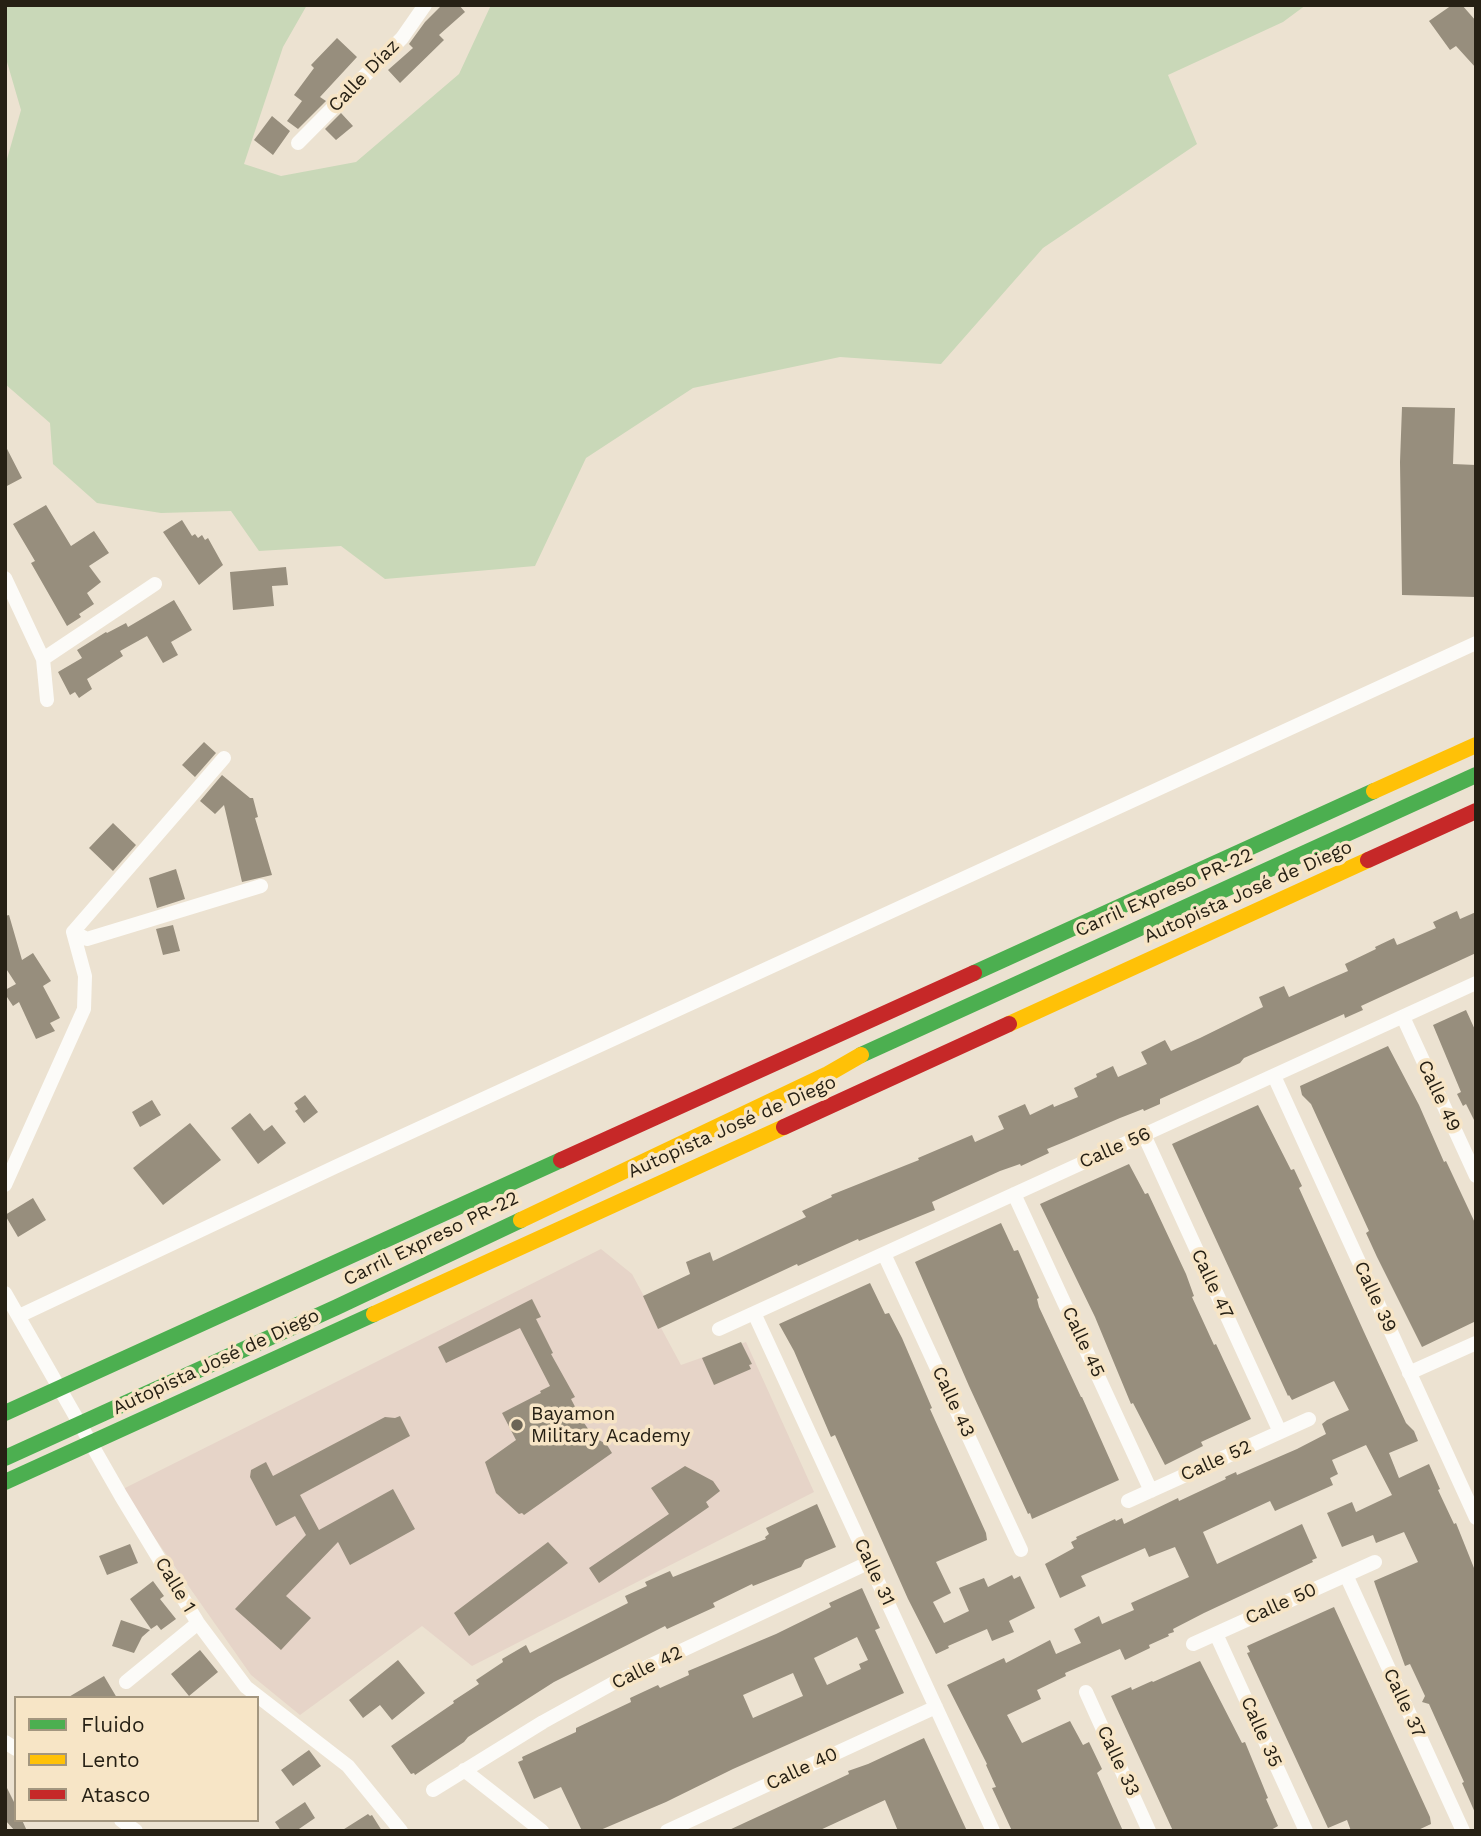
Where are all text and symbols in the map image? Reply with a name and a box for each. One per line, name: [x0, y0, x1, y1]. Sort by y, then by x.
street label: Calle Díaz: [324, 35, 404, 117]
street label: Autopista José de Diego: [1140, 836, 1356, 948]
street label: Carril Expreso PR-22: [1072, 844, 1256, 942]
street label: Calle 49: [1413, 1057, 1465, 1135]
street label: Autopista José de Diego: [624, 1071, 840, 1183]
street label: Calle 56: [1076, 1122, 1154, 1174]
street label: Carril Expreso PR-22: [340, 1187, 522, 1291]
street label: Calle 47: [1186, 1246, 1238, 1322]
street label: Calle 39: [1349, 1258, 1401, 1336]
street label: Calle 45: [1057, 1303, 1109, 1381]
street label: Autopista José de Diego: [109, 1304, 323, 1420]
street label: Calle 43: [927, 1363, 979, 1441]
place label: Bayamon Military Academy: [531, 1403, 690, 1447]
marker: Bayamon Military Academy: [509, 1417, 525, 1433]
street label: Calle 52: [1177, 1435, 1255, 1487]
street label: Calle 31: [849, 1535, 899, 1609]
street label: Calle 1: [150, 1553, 200, 1617]
street label: Calle 50: [1242, 1578, 1320, 1630]
street label: Calle 42: [608, 1641, 686, 1695]
street label: Calle 37: [1378, 1665, 1430, 1741]
street label: Calle 35: [1235, 1693, 1287, 1771]
legend: [14, 1696, 259, 1822]
text: Fluido: [81, 1712, 145, 1737]
street label: Calle 33: [1092, 1722, 1144, 1800]
street label: Calle 40: [763, 1743, 841, 1795]
text: Lento: [81, 1747, 140, 1772]
text: Atasco: [81, 1782, 150, 1807]

